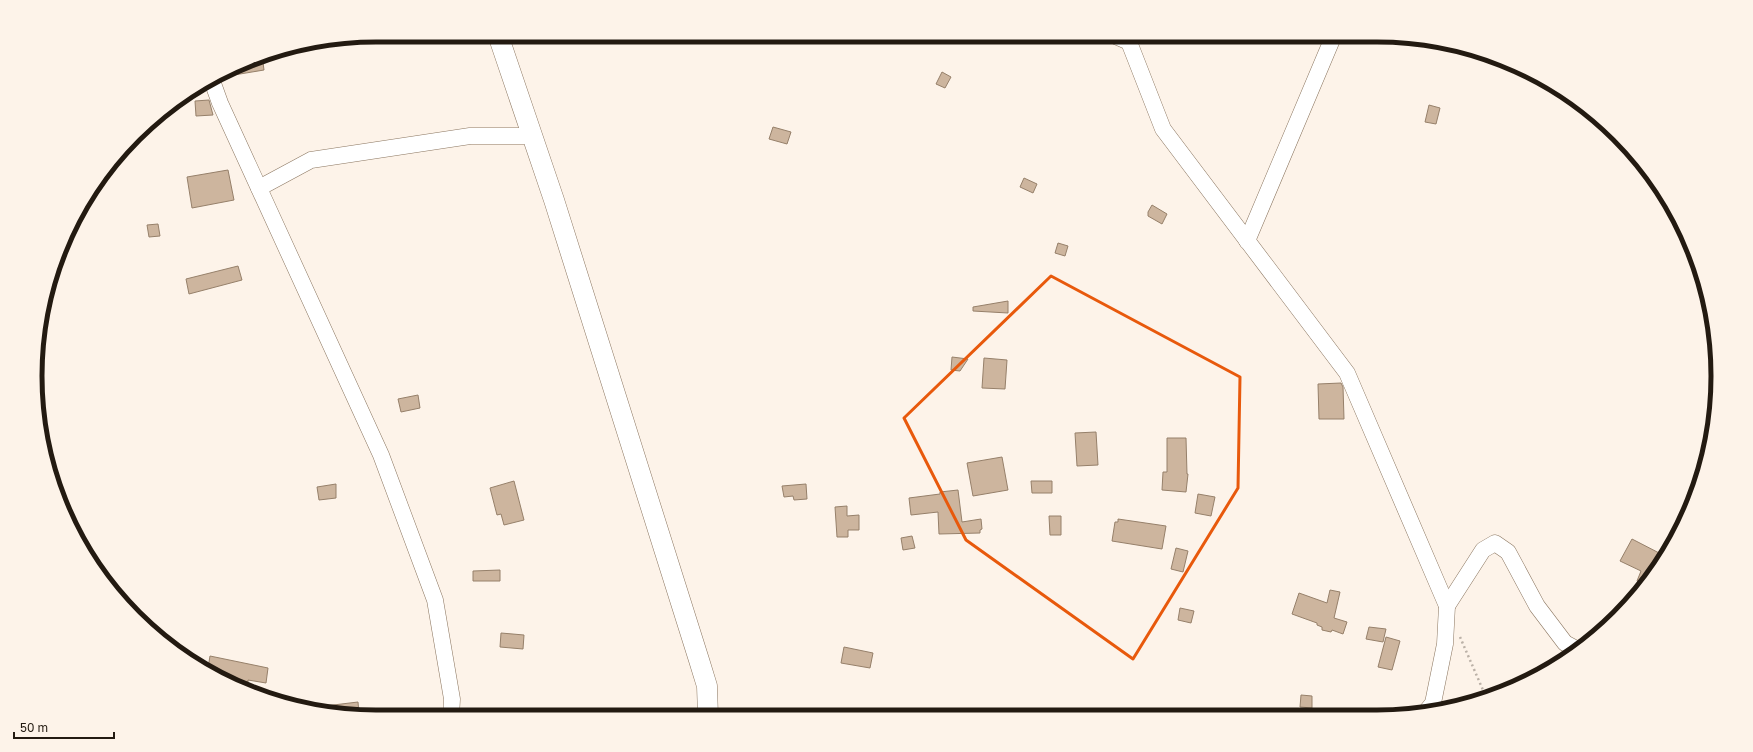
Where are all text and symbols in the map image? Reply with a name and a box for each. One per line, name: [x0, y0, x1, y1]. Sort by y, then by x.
scale bar: [14, 714, 114, 740]
text: 50 m: [20, 720, 48, 735]

